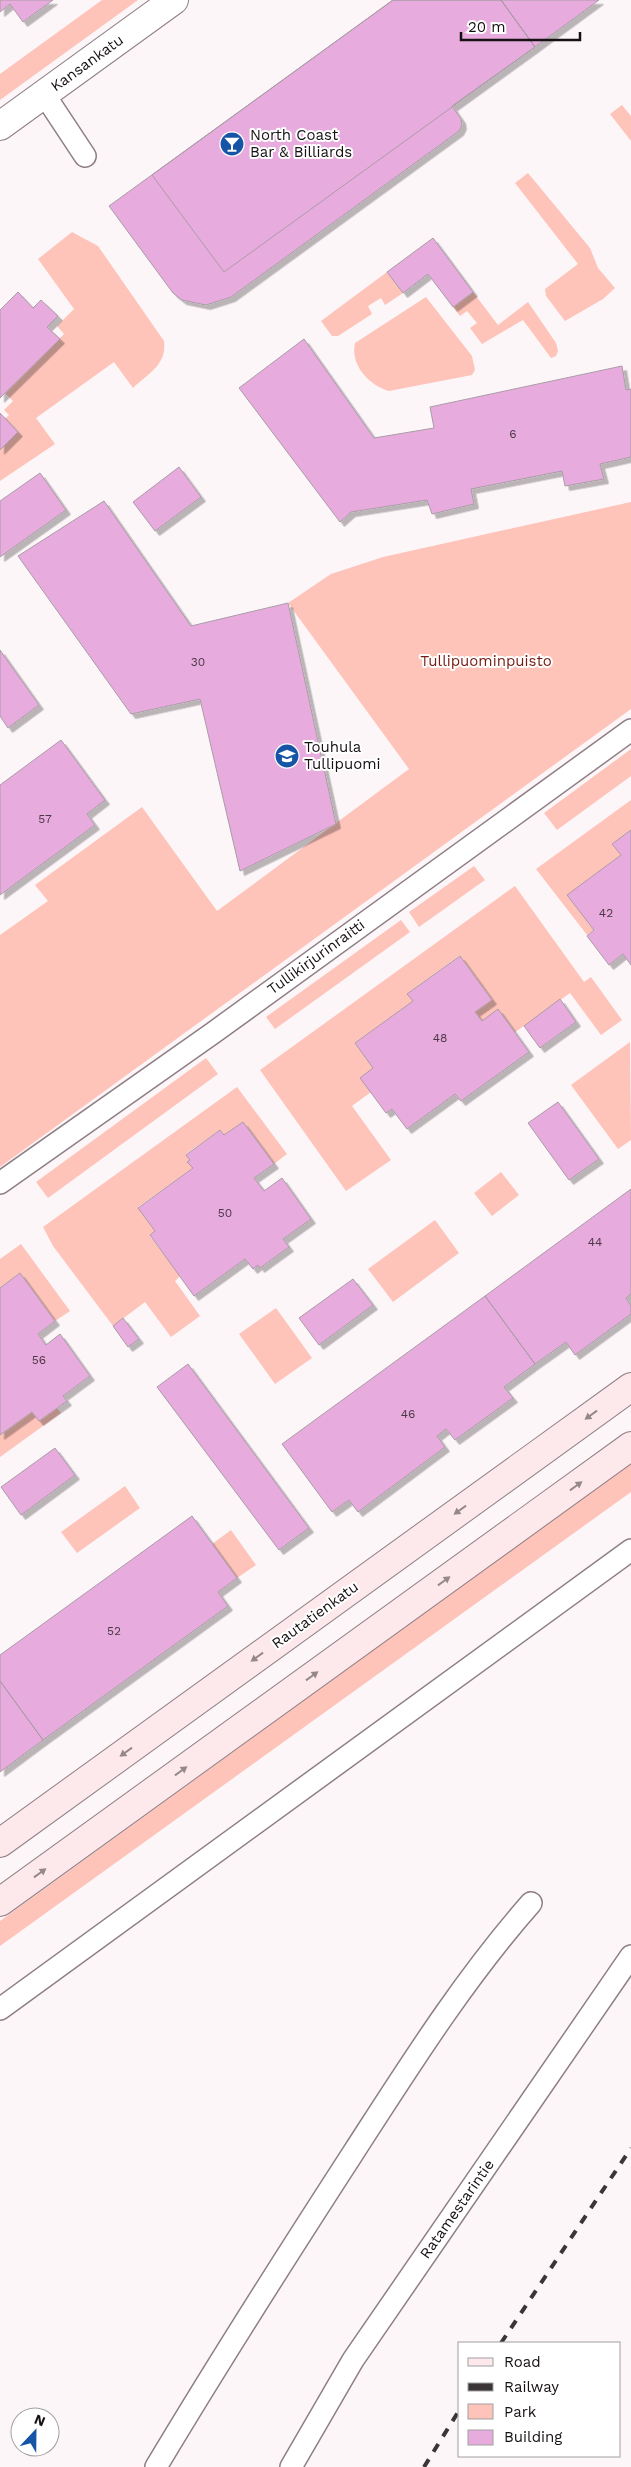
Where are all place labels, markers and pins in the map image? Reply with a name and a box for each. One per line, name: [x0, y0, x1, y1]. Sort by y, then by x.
place label: North Coast Bar & Billiards: [250, 126, 352, 161]
bar icon: North Coast Bar & Billiards: [219, 131, 245, 157]
place label: Touhula Tullipuomi: [304, 738, 380, 773]
school or university icon: Touhula Tullipuomi: [274, 743, 300, 769]

